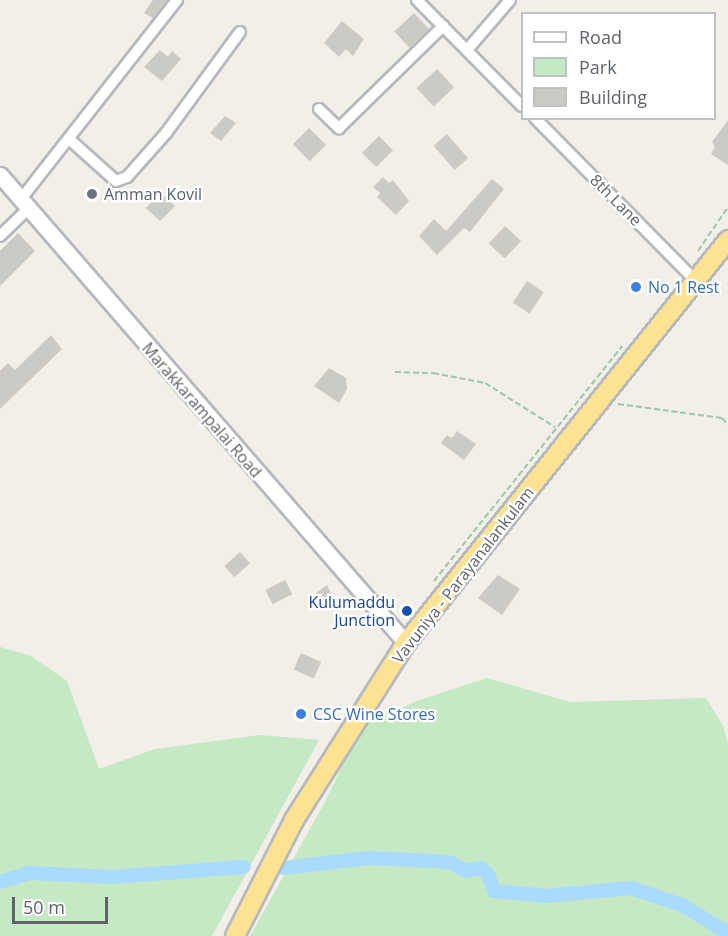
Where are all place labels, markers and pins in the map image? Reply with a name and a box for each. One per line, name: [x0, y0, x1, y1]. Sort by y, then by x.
place label: Amman Kovil: [104, 184, 202, 204]
marker: Amman Kovil: [85, 187, 99, 201]
place label: No 1 Rest: [648, 277, 719, 297]
marker: No 1 Rest: [629, 280, 643, 294]
place label: Kulumaddu Junction: [308, 592, 395, 630]
marker: Kulumaddu Junction: [400, 604, 414, 618]
place label: CSC Wine Stores: [313, 704, 435, 724]
marker: CSC Wine Stores: [294, 707, 308, 721]

